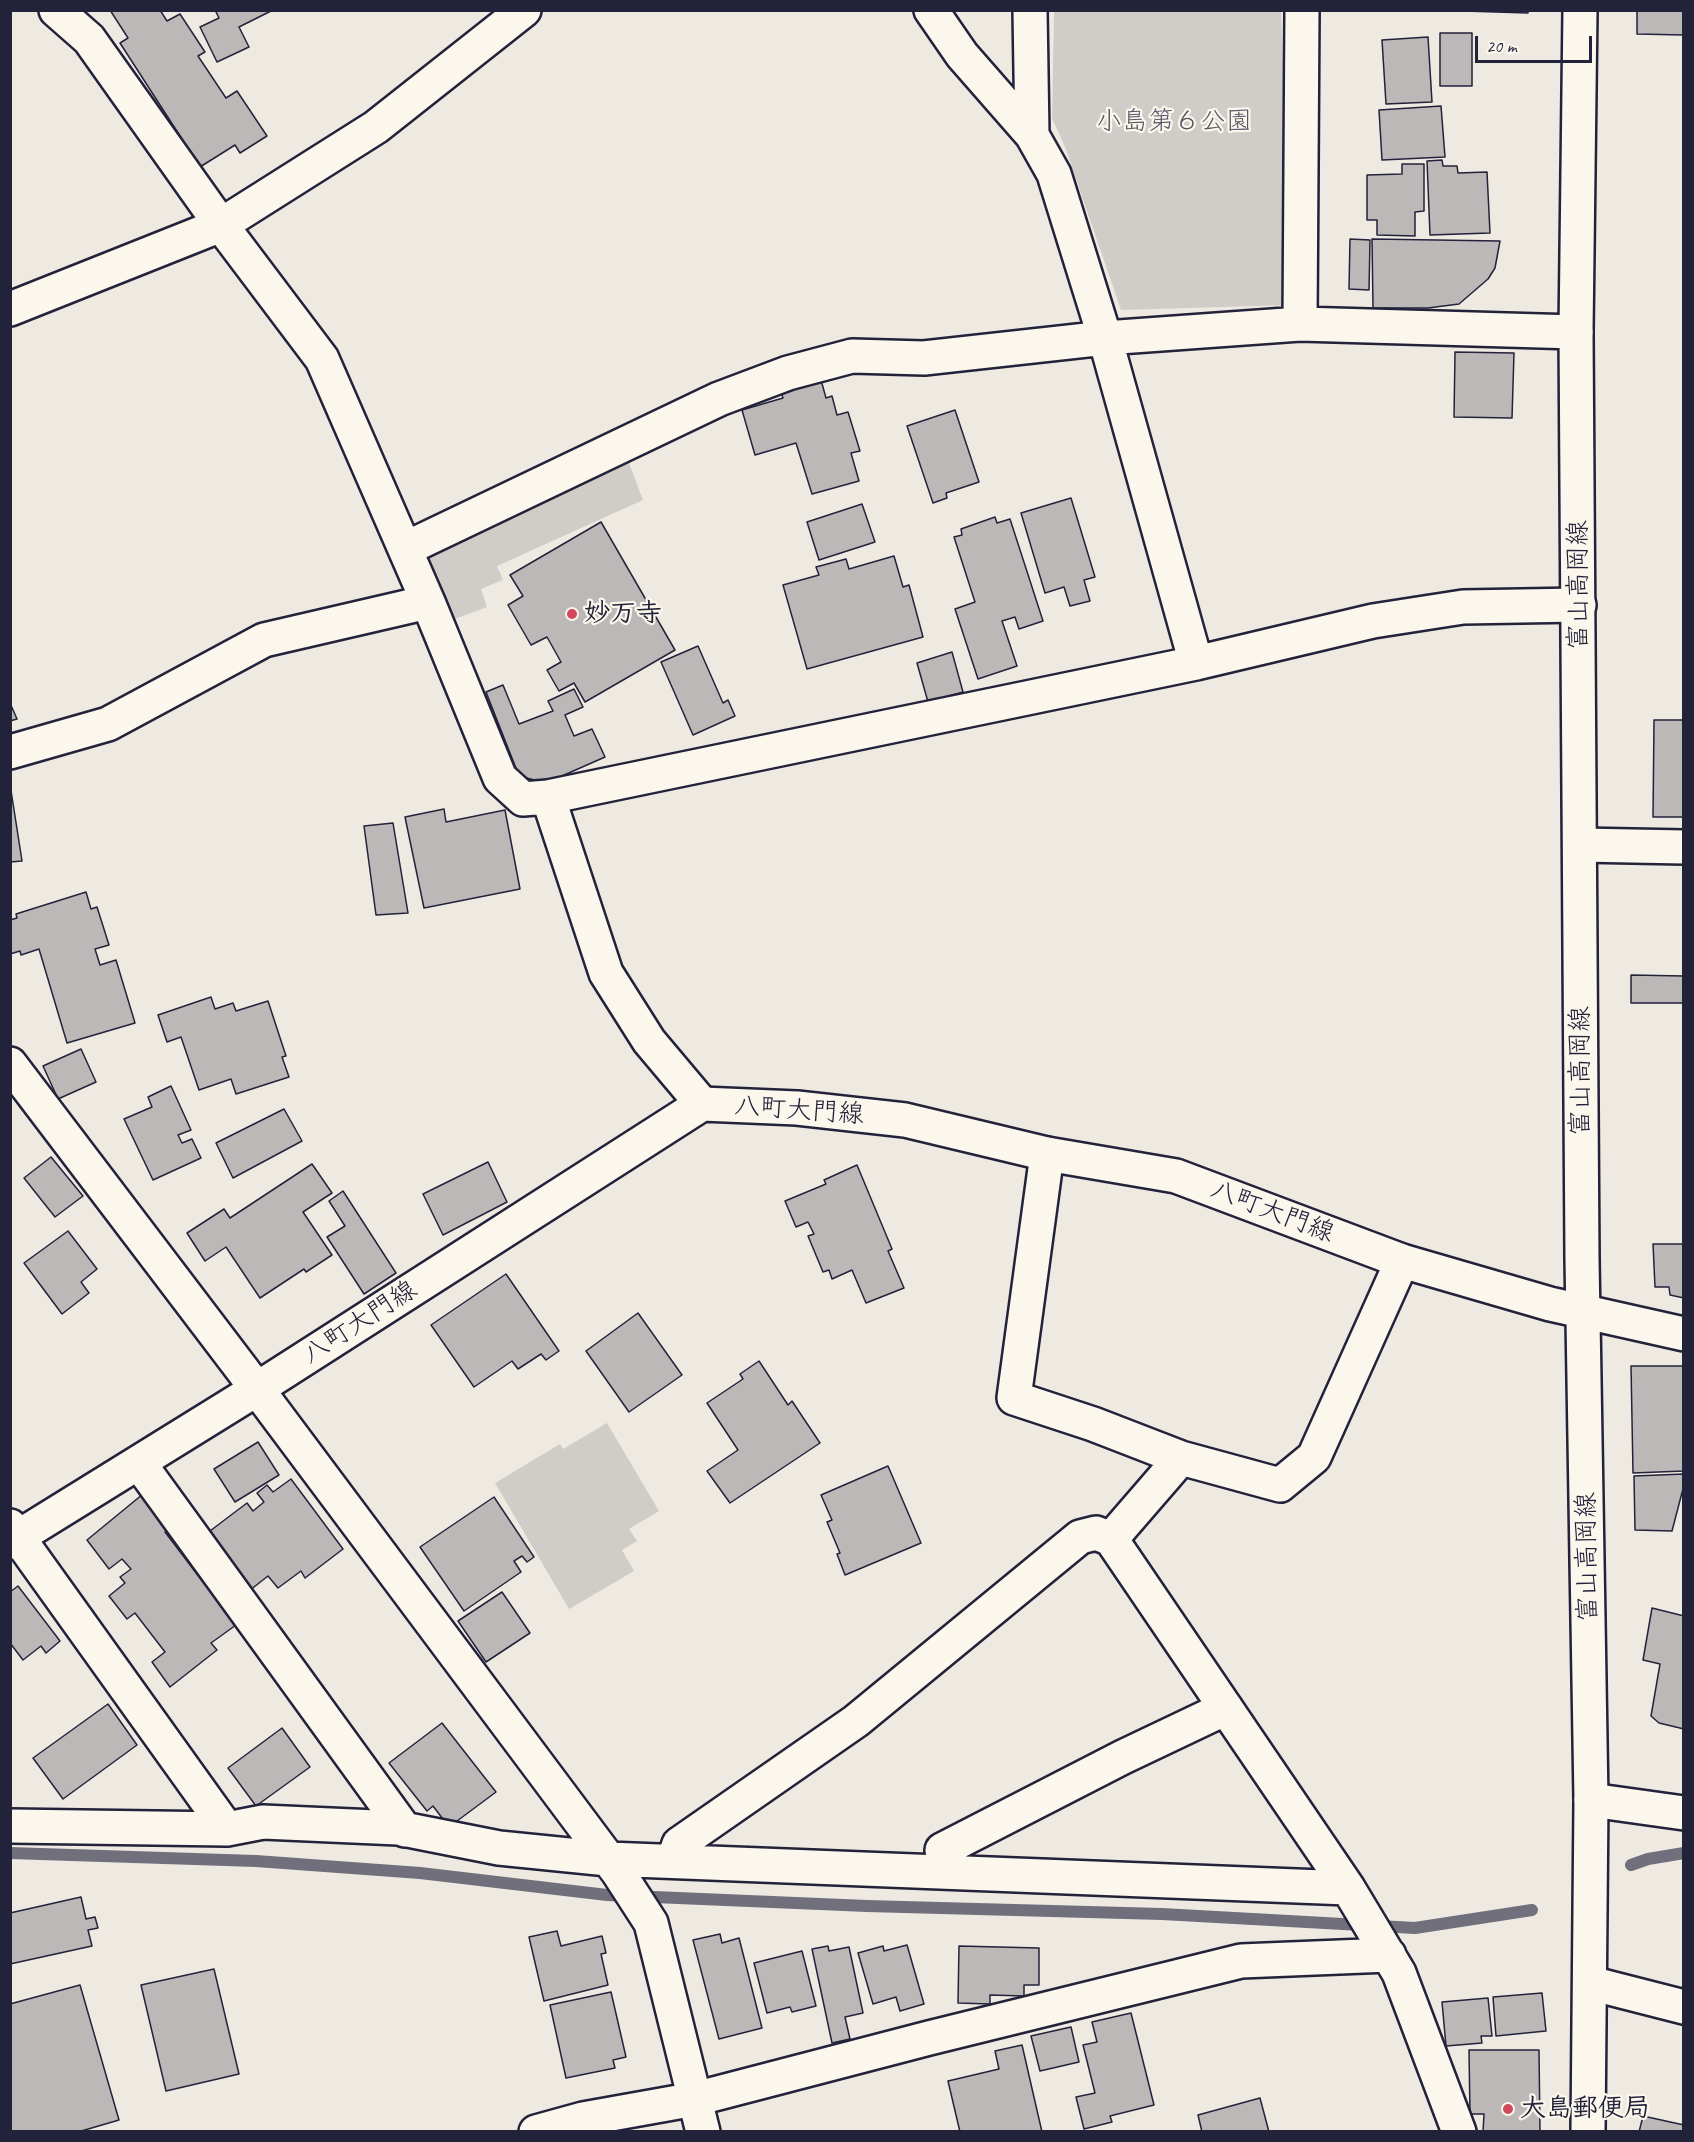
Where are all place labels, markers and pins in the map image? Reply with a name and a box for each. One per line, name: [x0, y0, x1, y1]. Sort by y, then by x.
place label: 妙万寺: [584, 598, 662, 630]
marker: 妙万寺: [565, 607, 579, 621]
place label: 大島郵便局: [1520, 2093, 1650, 2125]
marker: 大島郵便局: [1501, 2102, 1515, 2116]

